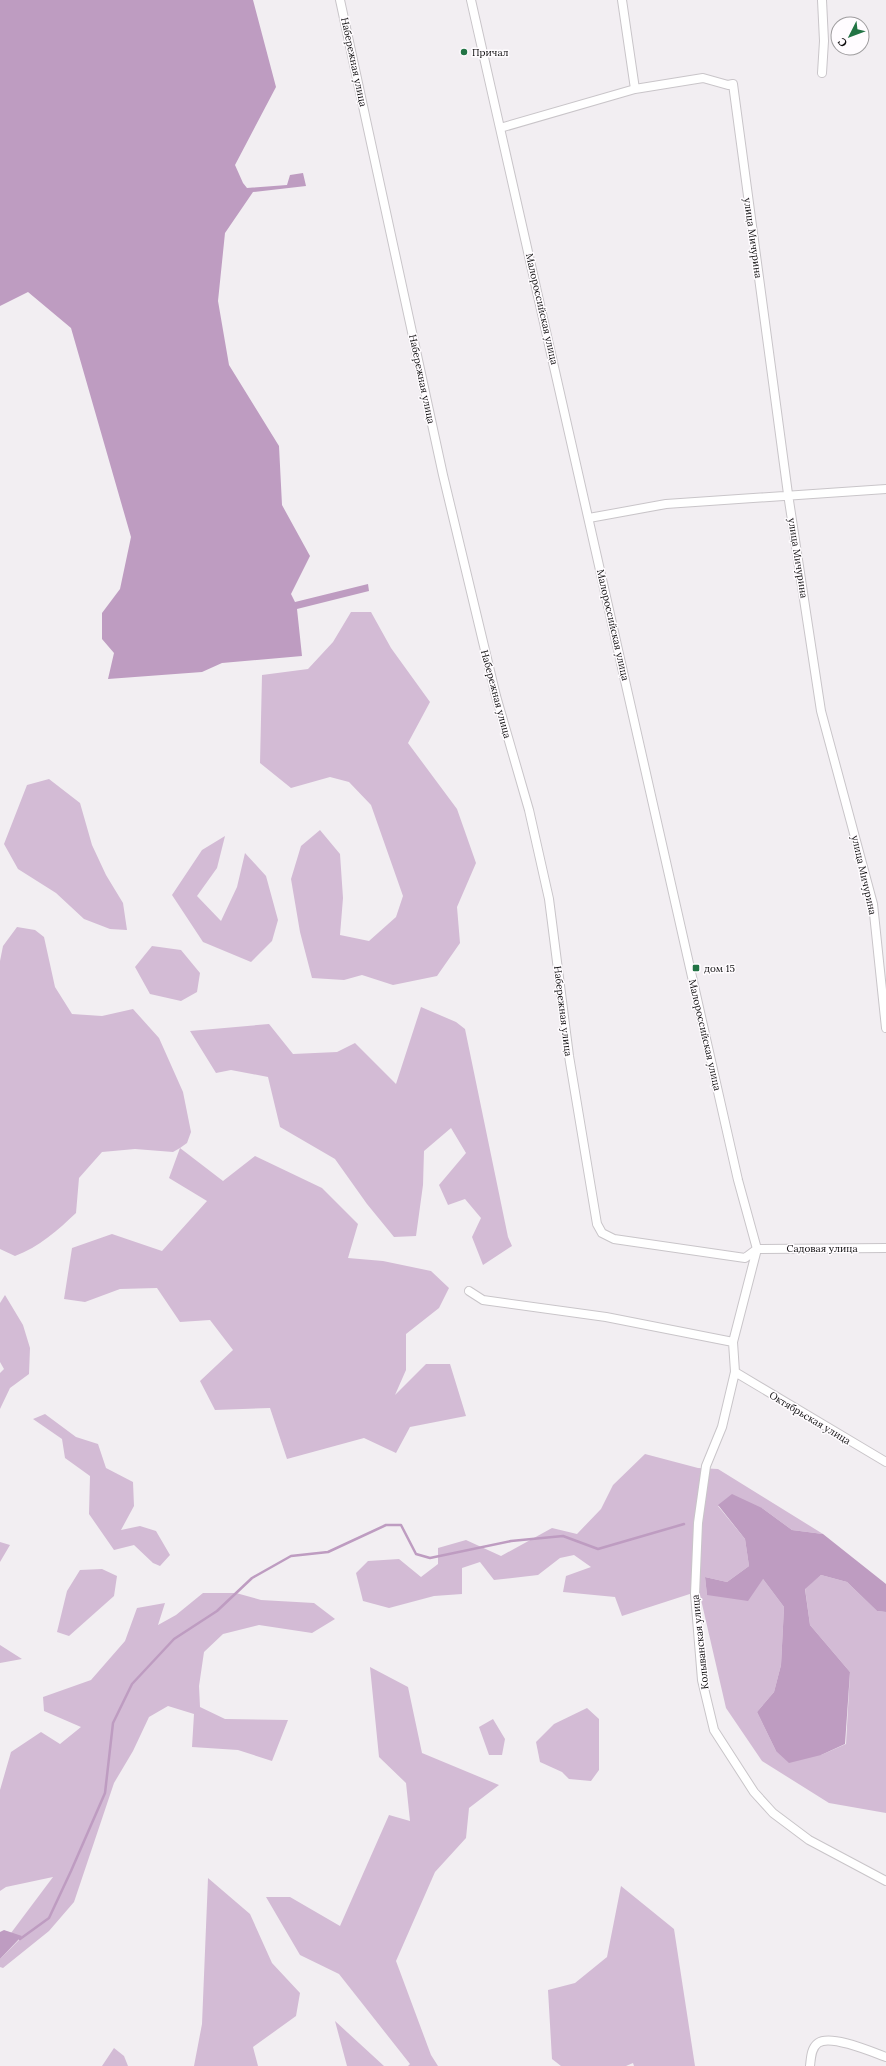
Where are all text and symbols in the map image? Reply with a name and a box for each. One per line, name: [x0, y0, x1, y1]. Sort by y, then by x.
street label: Набережная улица: [338, 16, 370, 108]
north arrow: [830, 16, 870, 56]
text: С: [835, 35, 850, 50]
place label: Причал: [472, 46, 509, 59]
marker: Причал: [459, 47, 469, 57]
street label: улица Мичурина: [741, 197, 765, 279]
street label: Малороссийская улица: [523, 252, 561, 366]
street label: Набережная улица: [406, 333, 438, 425]
street label: улица Мичурина: [785, 517, 811, 599]
street label: Малороссийская улица: [594, 568, 632, 682]
street label: Набережная улица: [478, 648, 514, 740]
street label: улица Мичурина: [849, 834, 879, 916]
place label: дом 15: [704, 962, 735, 975]
marker: дом 15: [691, 963, 701, 973]
street label: Набережная улица: [551, 965, 575, 1057]
street label: Малороссийская улица: [686, 978, 724, 1092]
street label: Садовая улица: [786, 1242, 858, 1255]
street label: Октябрьская улица: [767, 1389, 853, 1447]
street label: Колыванская улица: [689, 1594, 711, 1690]

